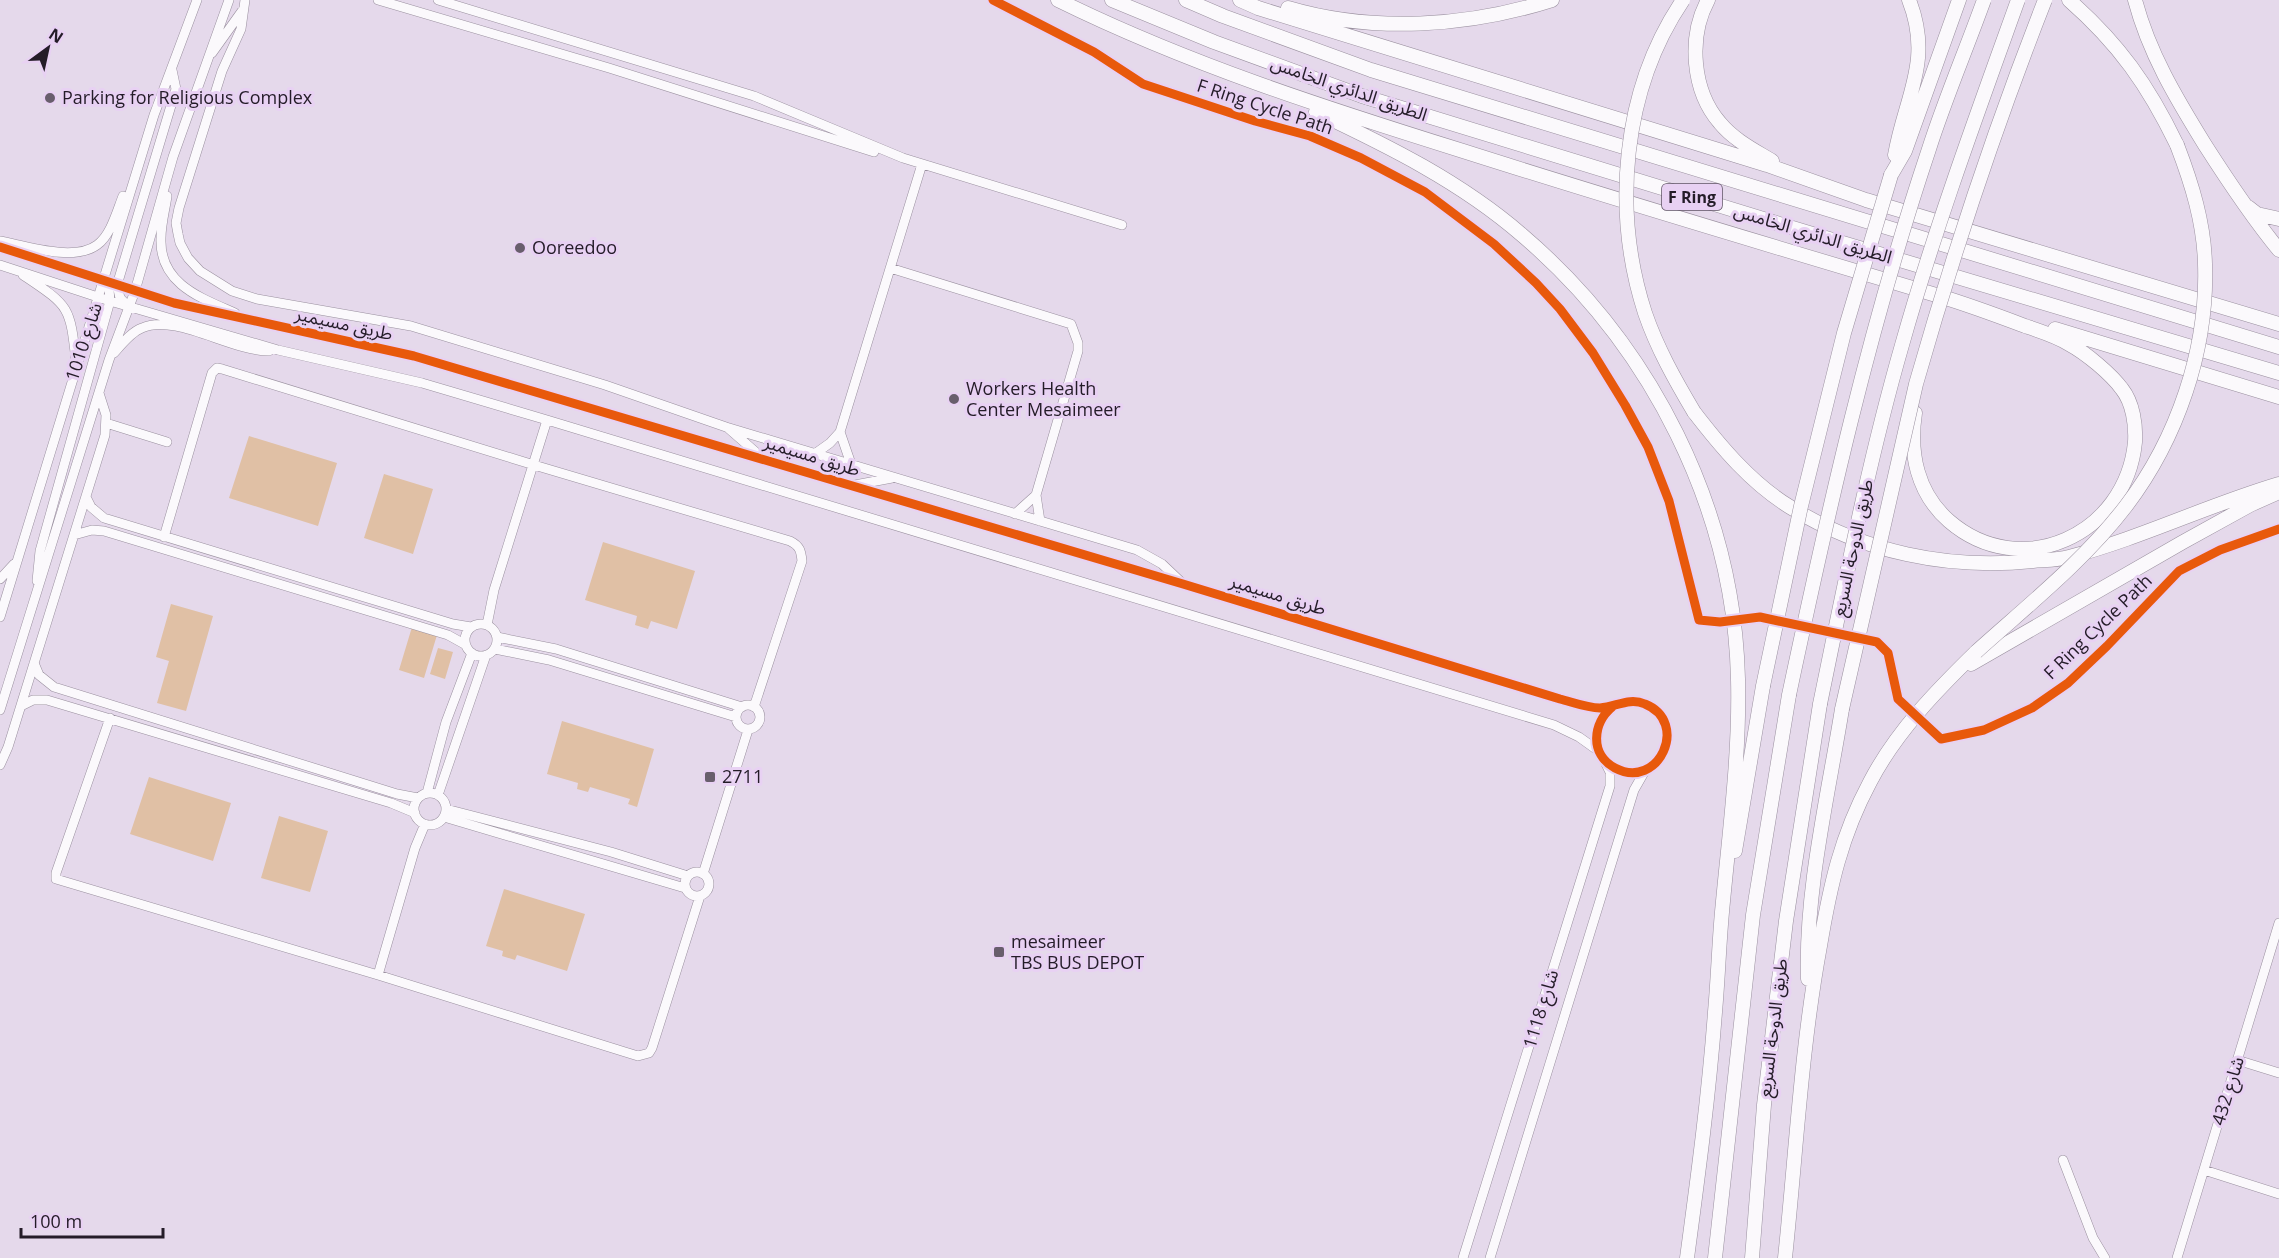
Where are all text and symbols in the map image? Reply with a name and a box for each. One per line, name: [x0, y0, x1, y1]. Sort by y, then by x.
north arrow: [18, 18, 78, 78]
text: N: [45, 23, 68, 48]
street label: الطريق الدائري الخامس: [1267, 50, 1431, 128]
street label: F Ring Cycle Path: [1194, 73, 1336, 139]
place label: Parking for Religious Complex: [62, 85, 313, 109]
marker: Parking for Religious Complex: [43, 91, 57, 105]
road number: F Ring: [1662, 184, 1722, 210]
street label: الطريق الدائري الخامس: [1731, 198, 1895, 271]
place label: Ooreedoo: [532, 235, 617, 259]
marker: Ooreedoo: [513, 241, 527, 255]
street label: شارع 1010: [59, 299, 110, 385]
street label: طريق مسيمير: [292, 301, 395, 345]
place label: Workers Health Center Mesaimeer: [966, 376, 1121, 421]
marker: Workers Health Center Mesaimeer: [947, 392, 961, 406]
street label: طريق مسيمير: [760, 429, 863, 481]
street label: طريق الدوحة السريع: [1826, 477, 1881, 619]
street label: طريق مسيمير: [1226, 568, 1329, 620]
street label: F Ring Cycle Path: [2038, 568, 2157, 684]
place label: 2711: [722, 764, 763, 788]
marker: 2711: [703, 770, 717, 784]
place label: mesaimeer TBS BUS DEPOT: [1011, 929, 1144, 974]
marker: mesaimeer TBS BUS DEPOT: [992, 945, 1006, 959]
street label: طريق الدوحة السريع: [1752, 957, 1795, 1099]
street label: شارع 1118: [1517, 966, 1566, 1052]
street label: شارع 432: [2205, 1053, 2252, 1129]
scale bar: [21, 1201, 164, 1239]
text: 100 m: [30, 1209, 82, 1233]

